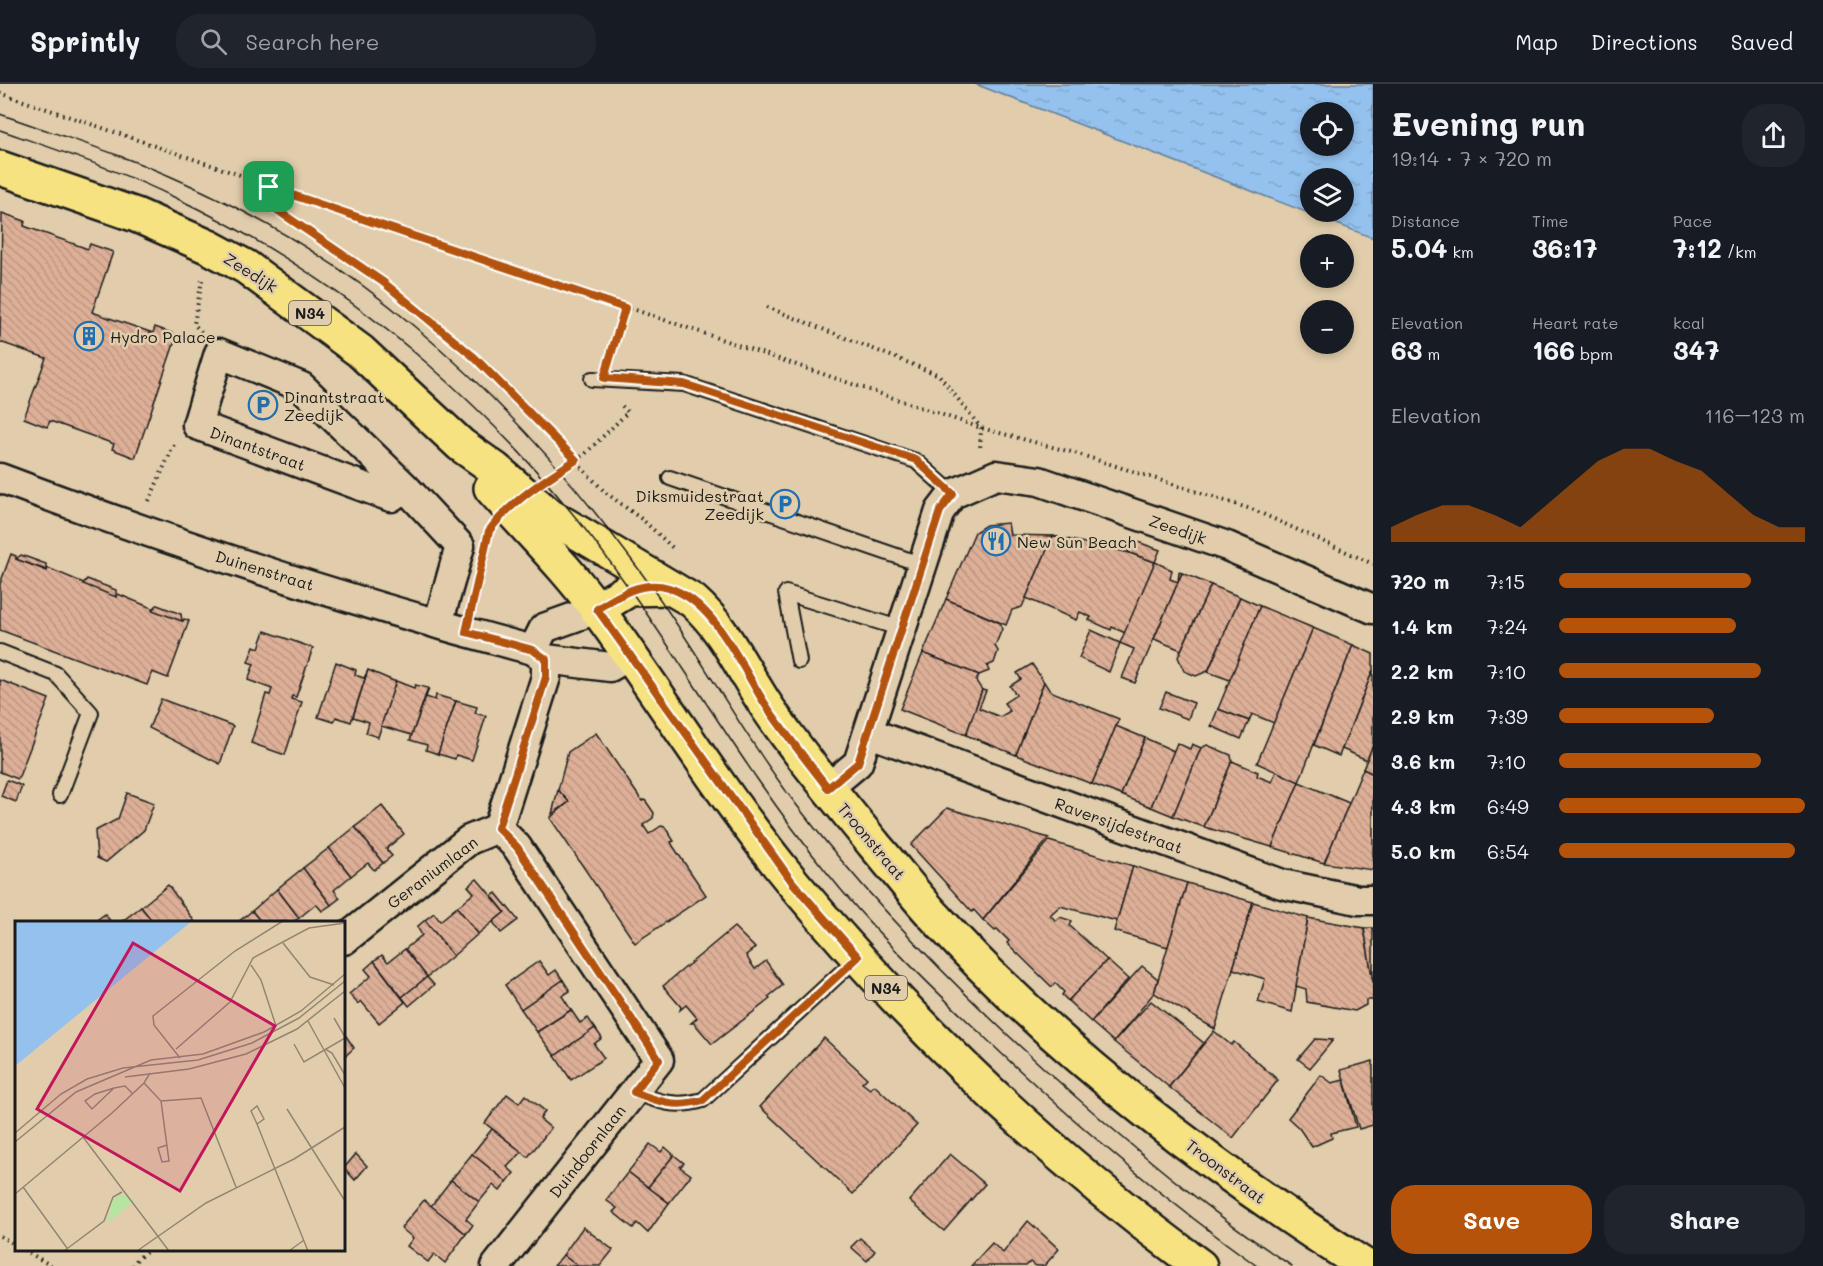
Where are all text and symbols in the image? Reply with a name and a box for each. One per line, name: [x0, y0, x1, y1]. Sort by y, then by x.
search box: [176, 14, 596, 68]
text: Sprintly: [30, 23, 140, 59]
icon: search: [197, 25, 230, 58]
text: Search here: [245, 27, 379, 56]
text: Map: [1515, 28, 1558, 55]
text: Directions: [1591, 28, 1698, 55]
text: Saved: [1731, 28, 1793, 55]
text: Evening run: [1391, 101, 1585, 144]
map controls: [1300, 102, 1354, 354]
button: locate: [1300, 102, 1354, 156]
button: share: [1742, 104, 1805, 167]
text: 19:14 · 7 × 720 m: [1391, 145, 1552, 171]
pin: [243, 161, 294, 212]
button: layers: [1300, 168, 1354, 222]
icon: arrive: [252, 170, 285, 203]
text: Distance: [1391, 210, 1460, 231]
text: Time: [1532, 210, 1568, 231]
text: Pace: [1673, 210, 1712, 231]
text: 5.04: [1391, 231, 1447, 265]
text: 36:17: [1532, 231, 1598, 265]
text: 7:12: [1673, 231, 1722, 265]
button: +: [1300, 234, 1354, 288]
text: km: [1447, 241, 1474, 262]
text: /km: [1722, 241, 1757, 262]
street label: Zeedijk: [220, 247, 282, 297]
button: −: [1300, 300, 1354, 354]
road number: N34: [289, 301, 331, 325]
text: Elevation: [1391, 312, 1463, 333]
text: Heart rate: [1532, 312, 1618, 333]
text: kcal: [1673, 312, 1705, 333]
building icon: Hydro Palace: [73, 320, 105, 352]
place label: Hydro Palace: [110, 326, 216, 347]
text: 63: [1391, 333, 1422, 367]
text: 166: [1532, 333, 1575, 367]
text: 347: [1673, 333, 1720, 367]
text: m: [1422, 343, 1440, 364]
text: bpm: [1575, 343, 1613, 364]
place label: Dinantstraat Zeedijk: [284, 386, 384, 425]
parking icon: Dinantstraat Zeedijk: [247, 389, 279, 421]
text: Elevation: [1391, 402, 1481, 428]
text: 116–123 m: [1705, 402, 1805, 428]
street label: Dinantstraat: [207, 421, 309, 475]
place label: Diksmuidestraat Zeedijk: [636, 485, 764, 524]
parking icon: Diksmuidestraat Zeedijk: [769, 488, 801, 520]
street label: Zeedijk: [1146, 509, 1210, 549]
restaurant icon: New Sun Beach: [980, 525, 1012, 557]
place label: New Sun Beach: [1017, 531, 1136, 552]
street label: Duinenstraat: [213, 545, 317, 595]
text: 720 m: [1391, 568, 1449, 594]
text: 7:15: [1487, 568, 1525, 594]
text: 1.4 km: [1391, 613, 1453, 639]
text: 7:24: [1487, 613, 1527, 639]
text: 2.2 km: [1391, 658, 1453, 684]
text: 7:10: [1487, 658, 1526, 684]
text: 2.9 km: [1391, 703, 1454, 729]
text: 7:39: [1487, 703, 1528, 729]
text: 3.6 km: [1391, 748, 1455, 774]
text: 7:10: [1487, 748, 1526, 774]
street label: Raversijdestraat: [1052, 792, 1186, 858]
text: 4.3 km: [1391, 793, 1456, 819]
text: 6:49: [1487, 793, 1529, 819]
street label: Troonstraat: [834, 798, 910, 884]
street label: Geraniumlaan: [383, 831, 481, 913]
text: 5.0 km: [1391, 838, 1456, 864]
text: 6:54: [1487, 838, 1529, 864]
inset map: [15, 921, 345, 1251]
road number: N34: [865, 976, 907, 1000]
street label: Duindoornlaan: [544, 1100, 630, 1202]
street label: Troonstraat: [1182, 1134, 1270, 1208]
button: Save: [1391, 1185, 1592, 1254]
button: Share: [1604, 1185, 1805, 1254]

